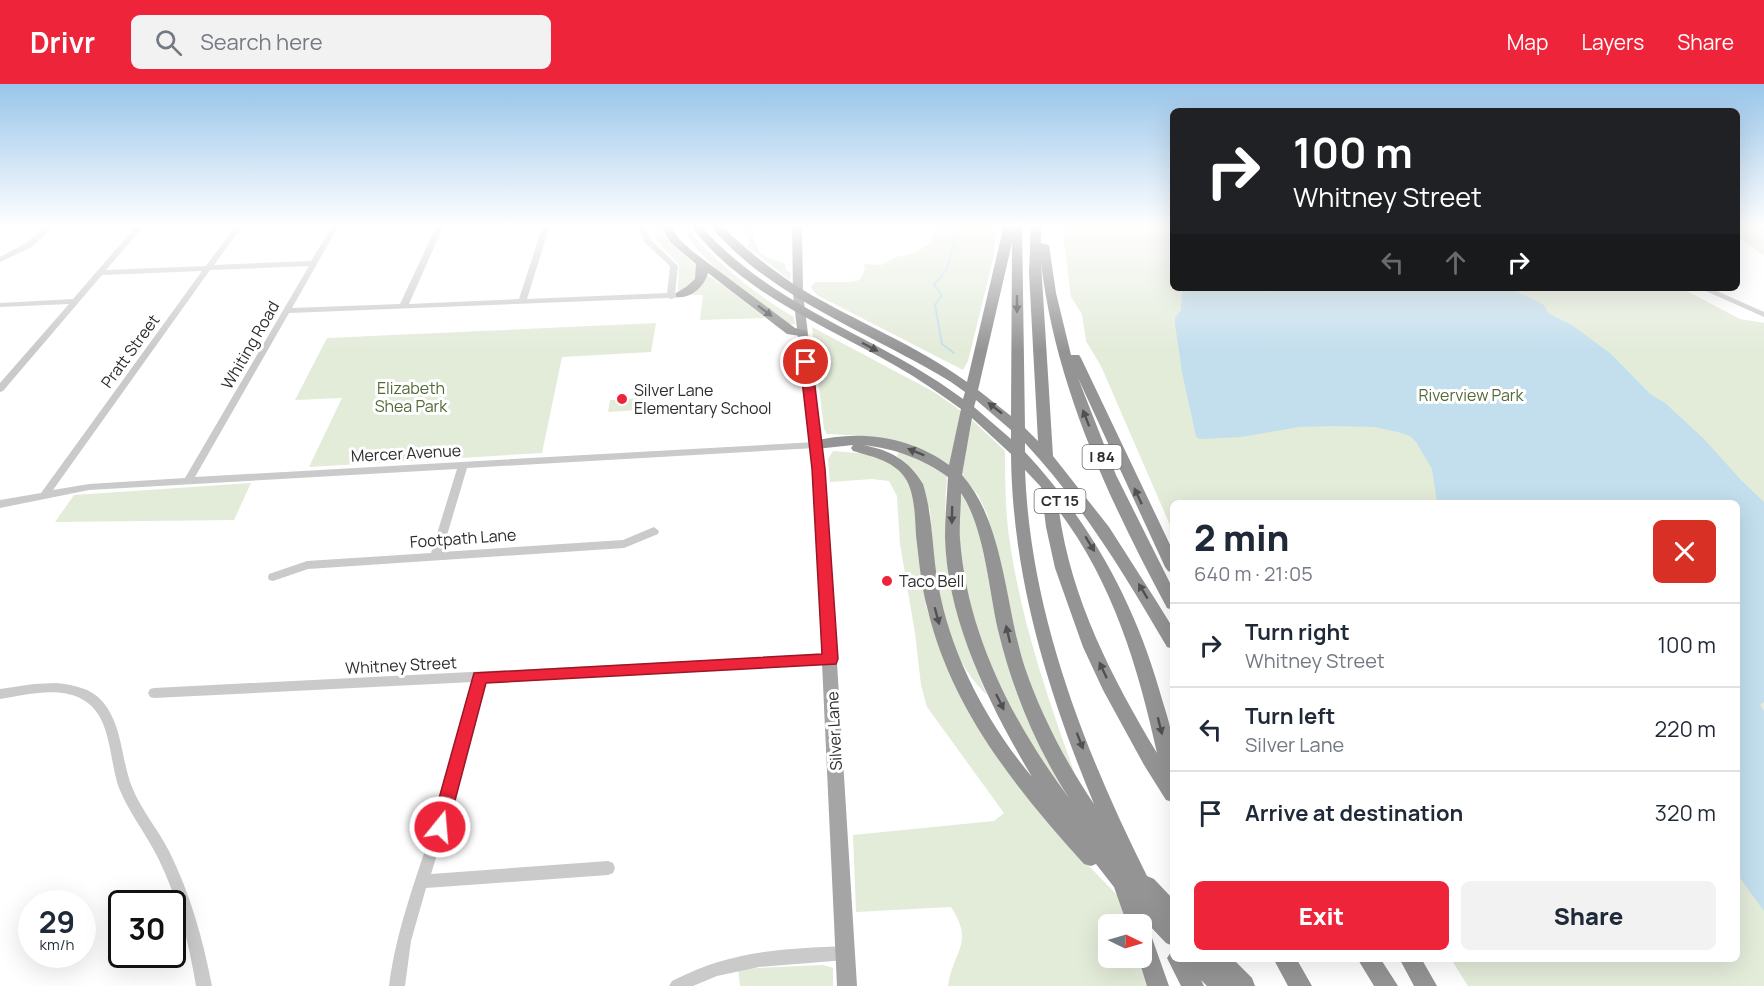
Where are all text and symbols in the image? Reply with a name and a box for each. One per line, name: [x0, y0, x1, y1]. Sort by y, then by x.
search box: [131, 15, 551, 69]
text: Drivr: [30, 23, 95, 61]
icon: search: [152, 26, 185, 59]
text: Search here: [200, 27, 323, 57]
text: Map: [1507, 28, 1548, 56]
text: Layers: [1581, 28, 1644, 56]
text: Share: [1677, 28, 1734, 56]
text: 100 m: [1293, 123, 1413, 181]
icon: right: [1194, 132, 1272, 210]
text: Whitney Street: [1293, 178, 1482, 215]
icon: left: [1376, 246, 1409, 279]
icon: ahead: [1439, 246, 1472, 279]
icon: right: [1502, 246, 1535, 279]
one-way arrow: [1012, 295, 1022, 314]
street label: Whiting Road: [216, 297, 284, 393]
one-way arrow: [757, 305, 773, 317]
street label: Pratt Street: [96, 310, 164, 392]
pin: [780, 336, 831, 387]
one-way arrow: [861, 342, 878, 352]
icon: arrive: [789, 345, 822, 378]
park label: Elizabeth Shea Park: [375, 377, 448, 417]
place label: Silver Lane Elementary School: [634, 379, 772, 419]
park label: Riverview Park: [1418, 384, 1525, 406]
marker: Silver Lane Elementary School: [615, 392, 629, 406]
one-way arrow: [987, 402, 1003, 415]
one-way arrow: [1081, 409, 1091, 427]
street label: Mercer Avenue: [350, 439, 462, 467]
road number: I 84: [1082, 445, 1122, 469]
one-way arrow: [906, 447, 924, 457]
one-way arrow: [1133, 487, 1142, 504]
road number: CT 15: [1034, 489, 1086, 513]
one-way arrow: [947, 505, 957, 524]
text: 2 min: [1194, 513, 1289, 562]
button: close: [1653, 520, 1716, 583]
street label: Footpath Lane: [409, 523, 517, 553]
one-way arrow: [1084, 536, 1095, 552]
text: 640 m · 21:05: [1194, 560, 1313, 587]
place label: Taco Bell: [899, 570, 964, 592]
marker: Taco Bell: [880, 574, 894, 588]
one-way arrow: [1137, 583, 1148, 599]
one-way arrow: [932, 607, 942, 625]
text: Turn right: [1245, 617, 1350, 647]
one-way arrow: [1003, 624, 1013, 643]
icon: right: [1194, 629, 1227, 662]
text: 100 m: [1658, 630, 1716, 660]
text: Whitney Street: [1245, 647, 1385, 674]
street label: Whitney Street: [345, 651, 457, 679]
one-way arrow: [1098, 662, 1107, 679]
street label: Silver Lane: [821, 691, 847, 771]
one-way arrow: [995, 694, 1005, 711]
text: Turn left: [1245, 701, 1335, 731]
icon: left: [1194, 713, 1227, 746]
text: 220 m: [1654, 714, 1716, 744]
one-way arrow: [1155, 716, 1165, 735]
text: Silver Lane: [1245, 731, 1344, 758]
one-way arrow: [1075, 732, 1085, 750]
position arrow: [408, 795, 472, 859]
icon: arrive: [1194, 797, 1227, 830]
text: Arrive at destination: [1245, 798, 1463, 828]
text: 320 m: [1655, 798, 1716, 828]
button: Exit: [1194, 881, 1449, 950]
button: Share: [1461, 881, 1716, 950]
speed limit sign: 30: [108, 890, 186, 968]
text: 29: [39, 901, 75, 942]
north arrow: [1098, 914, 1152, 968]
map controls: [1098, 914, 1152, 968]
text: km/h: [40, 934, 74, 955]

